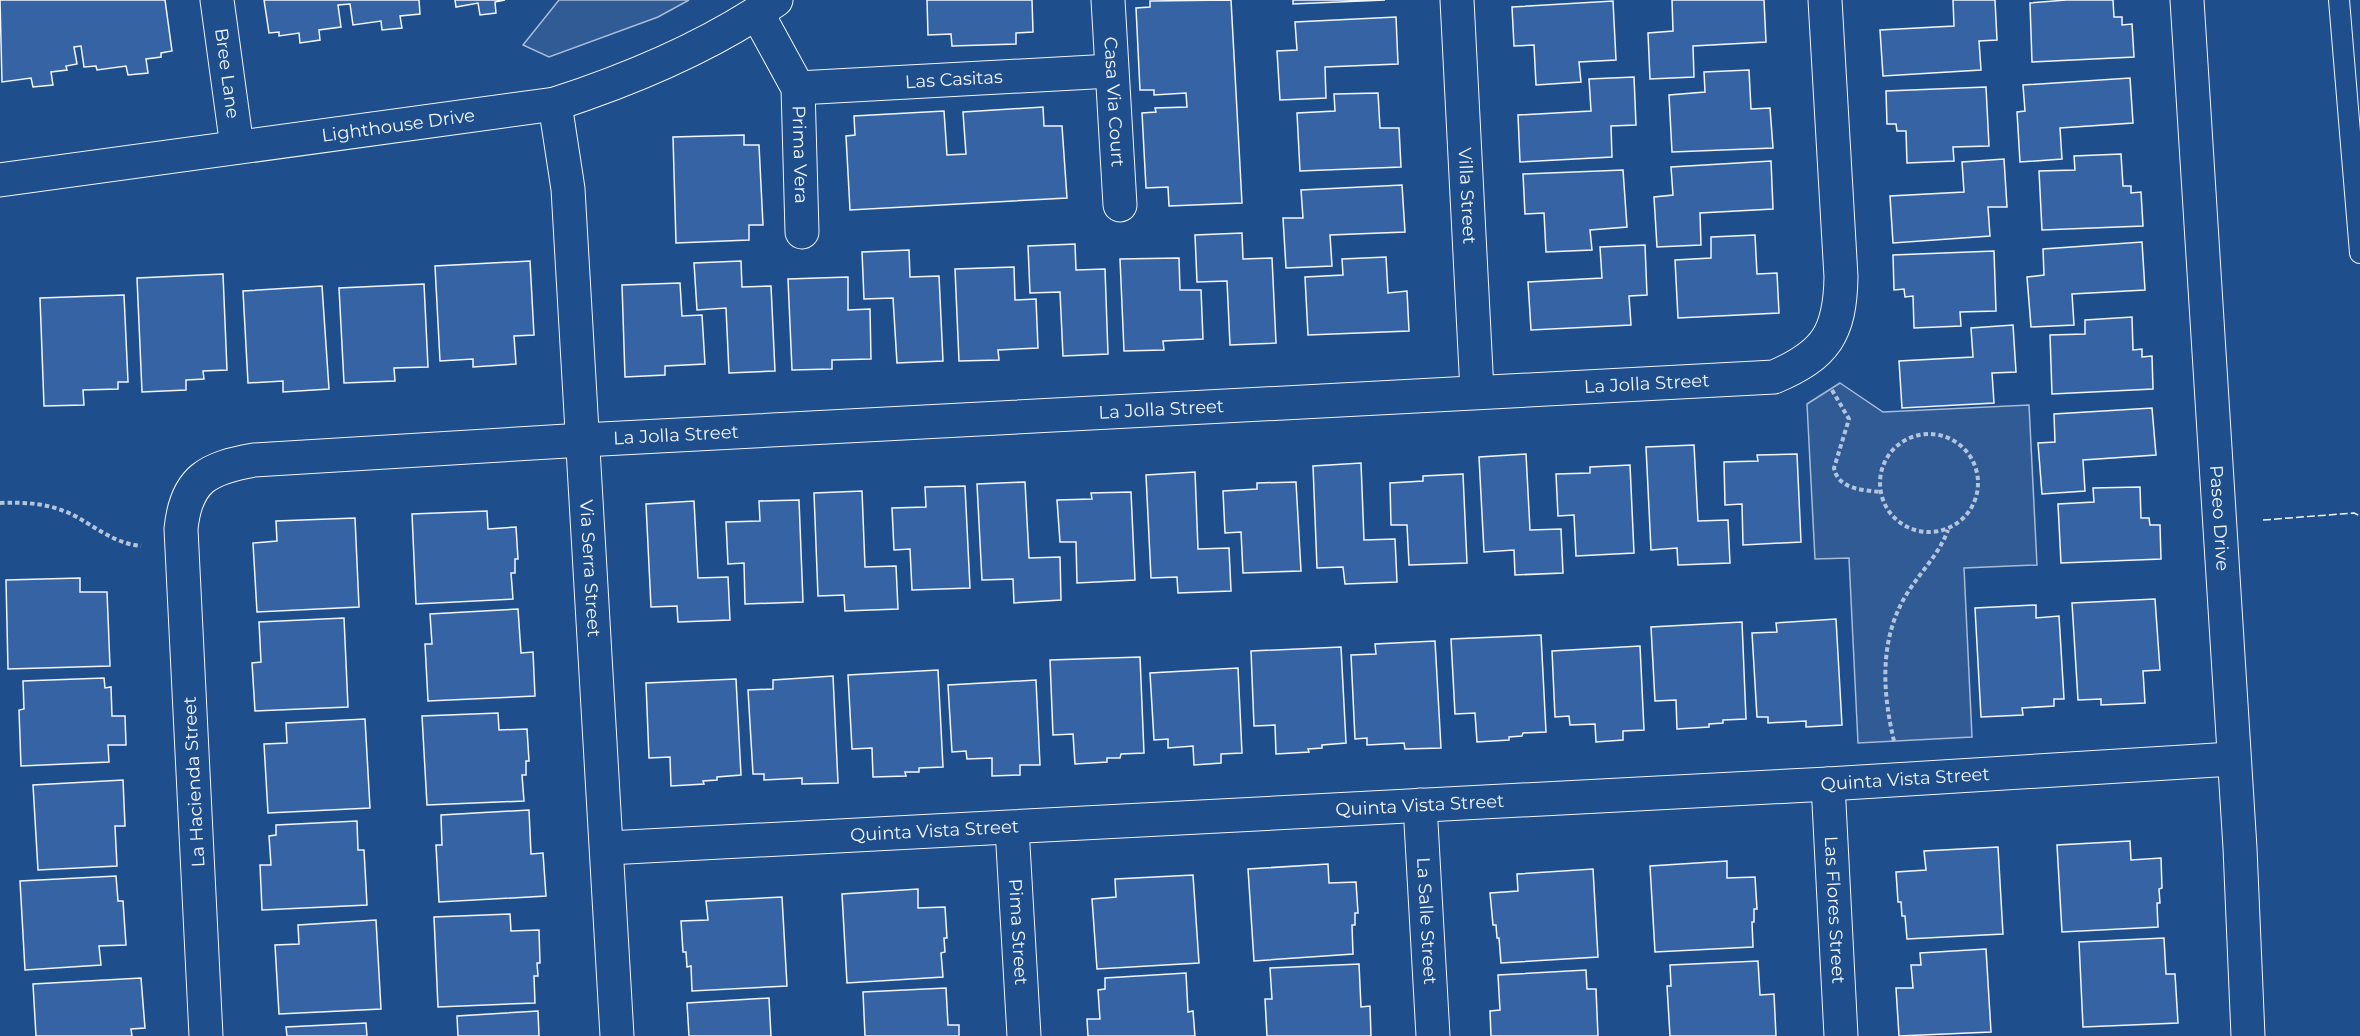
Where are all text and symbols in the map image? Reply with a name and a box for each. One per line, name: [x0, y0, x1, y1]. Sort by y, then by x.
street label: Bree Lane: [210, 27, 244, 120]
street label: Casa Via Court: [1099, 36, 1129, 168]
street label: Las Casitas: [904, 66, 1003, 93]
street label: Lighthouse Drive: [320, 104, 476, 147]
street label: Prima Vera: [787, 105, 812, 204]
street label: Villa Street: [1454, 147, 1480, 245]
street label: La Jolla Street: [1583, 369, 1710, 398]
street label: La Jolla Street: [1098, 395, 1225, 424]
street label: La Jolla Street: [613, 421, 739, 449]
street label: Paseo Drive: [2205, 464, 2234, 572]
street label: Via Serra Street: [575, 499, 605, 638]
street label: La Hacienda Street: [179, 696, 209, 868]
street label: Quinta Vista Street: [1820, 763, 1990, 795]
street label: Quinta Vista Street: [1335, 790, 1505, 821]
street label: Quinta Vista Street: [850, 815, 1020, 846]
street label: Las Flores Street: [1820, 835, 1849, 984]
street label: La Salle Street: [1412, 857, 1441, 985]
street label: Pima Street: [1004, 878, 1032, 986]

